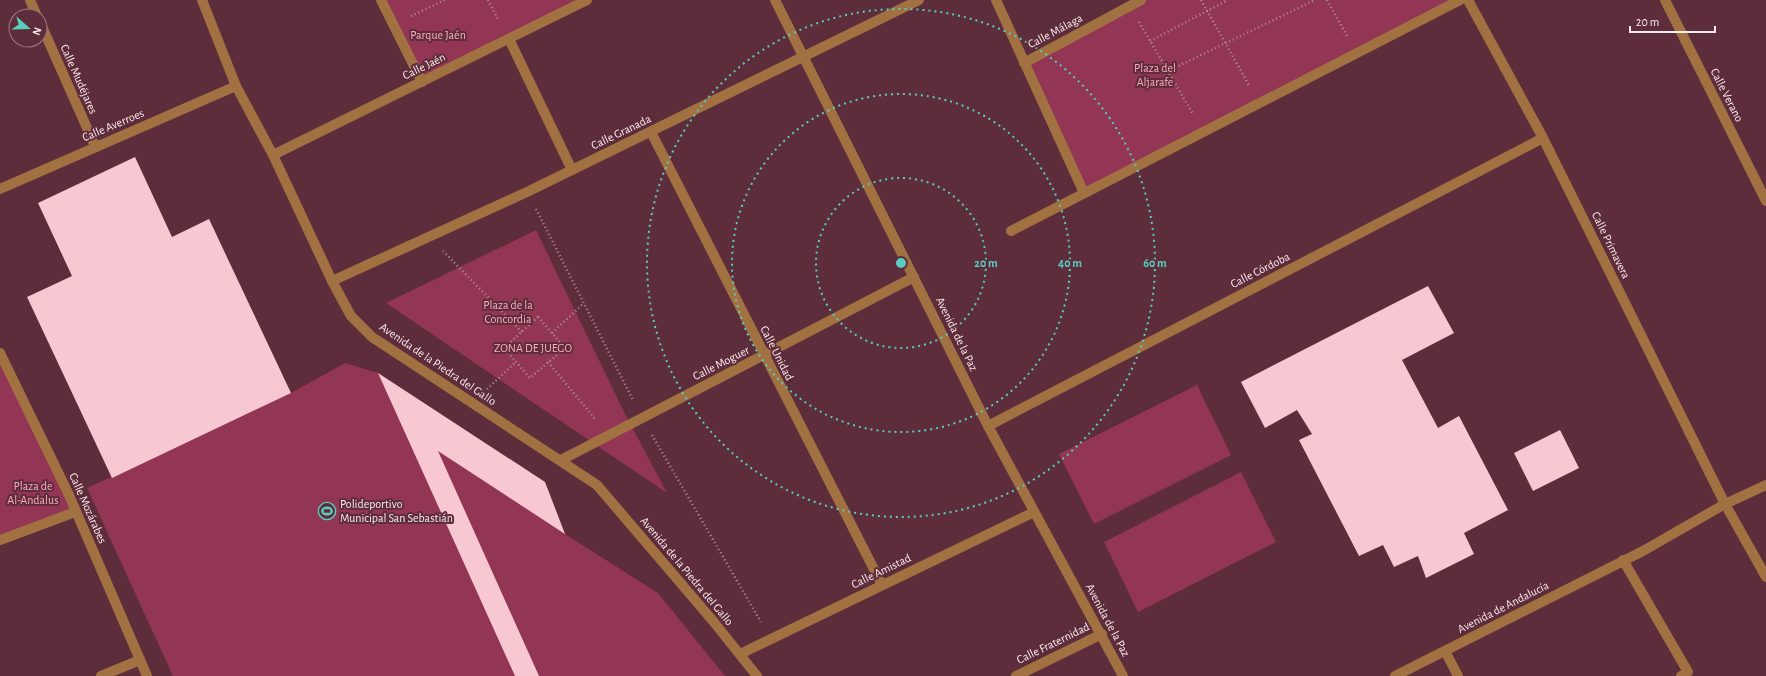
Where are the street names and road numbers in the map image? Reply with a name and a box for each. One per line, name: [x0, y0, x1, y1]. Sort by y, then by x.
street label: Calle Málaga: [1026, 11, 1085, 50]
street label: Calle Mudéjares: [57, 42, 100, 116]
street label: Calle Jaén: [401, 51, 447, 81]
street label: Calle Verano: [1708, 66, 1746, 124]
street label: Calle Averroes: [80, 107, 146, 143]
street label: Calle Granada: [589, 112, 653, 152]
street label: Calle Primavera: [1590, 210, 1633, 281]
street label: Calle Córdoba: [1228, 250, 1292, 290]
street label: Avenida de la Paz: [934, 295, 980, 373]
street label: Avenida de la Piedra del Gallo: [378, 321, 498, 407]
street label: Calle Unidad: [758, 324, 796, 382]
street label: Calle Moguer: [691, 344, 751, 382]
street label: Calle Mozárabes: [67, 471, 109, 545]
street label: Avenida de la Piedra del Gallo: [638, 514, 736, 628]
street label: Calle Amistad: [849, 551, 913, 591]
street label: Avenida de Andalucía: [1455, 579, 1551, 635]
street label: Avenida de la Paz: [1084, 582, 1132, 658]
street label: Calle Fraternidad: [1015, 620, 1091, 666]

